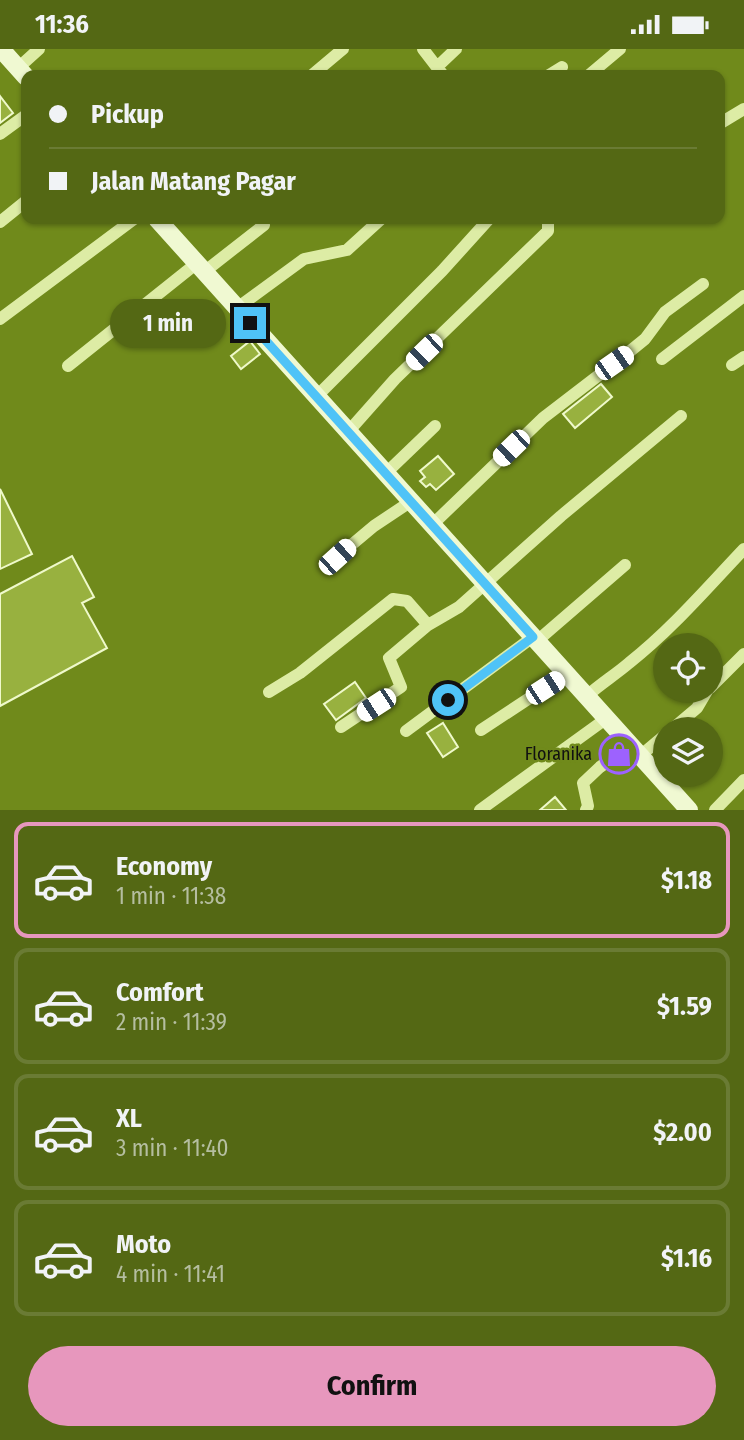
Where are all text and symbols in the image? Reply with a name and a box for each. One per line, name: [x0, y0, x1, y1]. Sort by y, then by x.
text: 11:36: [35, 9, 89, 40]
text: Pickup: [91, 99, 164, 130]
text: Jalan Matang Pagar: [91, 166, 296, 197]
callout: 1 min: [110, 299, 226, 347]
route end: [234, 307, 266, 339]
text: 1 min: [143, 309, 193, 337]
car: [402, 330, 447, 374]
car: [591, 342, 638, 384]
car: [489, 426, 534, 470]
car: [315, 535, 360, 579]
map controls: [653, 633, 723, 787]
button: locate: [653, 633, 723, 703]
car: [522, 668, 569, 708]
route start: [432, 684, 464, 716]
car: [353, 685, 400, 725]
button: layers: [653, 717, 723, 787]
shop icon: Floranika: [598, 733, 640, 775]
place label: Floranika: [525, 743, 592, 765]
icon: car: [32, 849, 95, 912]
text: Economy: [116, 851, 212, 882]
text: $1.18: [661, 865, 712, 896]
text: 1 min · 11:38: [116, 882, 226, 910]
icon: car: [32, 975, 95, 1038]
text: Comfort: [116, 977, 204, 1008]
text: $1.59: [657, 991, 712, 1022]
text: 2 min · 11:39: [116, 1008, 227, 1036]
icon: car: [32, 1101, 95, 1164]
text: XL: [116, 1103, 142, 1134]
text: $2.00: [653, 1117, 712, 1148]
text: 3 min · 11:40: [116, 1134, 229, 1162]
icon: car: [32, 1227, 95, 1290]
text: Moto: [116, 1229, 171, 1260]
text: $1.16: [661, 1243, 712, 1274]
text: 4 min · 11:41: [116, 1260, 225, 1288]
button: Confirm: [28, 1346, 716, 1426]

